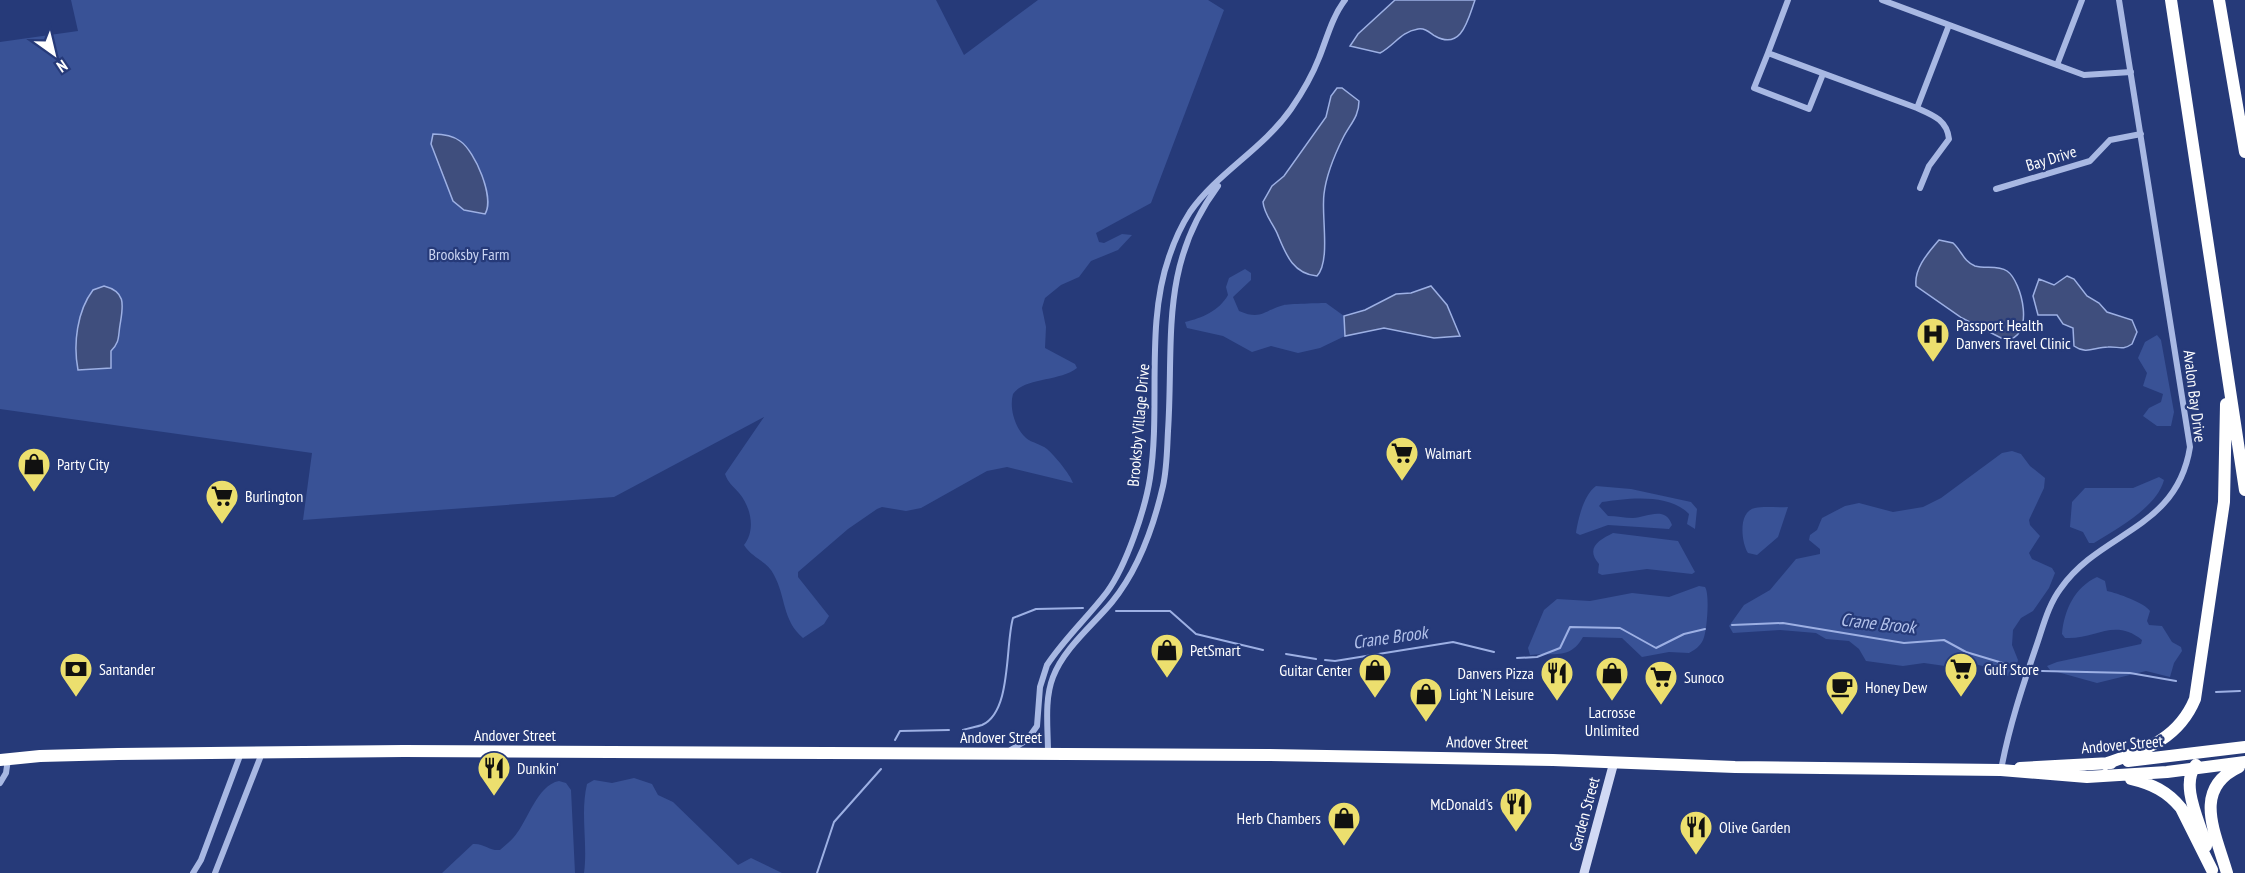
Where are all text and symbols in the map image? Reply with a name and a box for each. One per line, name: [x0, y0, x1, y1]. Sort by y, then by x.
north arrow: [24, 24, 84, 84]
text: N: [53, 56, 72, 77]
street label: Bay Drive: [2023, 141, 2079, 175]
park label: Brooksby Farm: [429, 244, 509, 264]
place label: Passport Health Danvers Travel Clinic: [1956, 315, 2071, 353]
hospital icon: Passport Health Danvers Travel Clinic: [1915, 316, 1951, 363]
street label: Avalon Bay Drive: [2179, 349, 2211, 443]
street label: Brooksby Village Drive: [1123, 363, 1153, 487]
supermarket icon: Walmart: [1384, 435, 1420, 482]
place label: Walmart: [1425, 443, 1472, 463]
shop icon: Party City: [16, 446, 52, 493]
place label: Party City: [57, 454, 109, 474]
supermarket icon: Burlington: [204, 478, 240, 525]
place label: Burlington: [245, 486, 303, 506]
water label: Crane Brook: [1839, 608, 1919, 639]
water label: Crane Brook: [1351, 620, 1431, 654]
shop icon: PetSmart: [1149, 632, 1185, 679]
place label: PetSmart: [1190, 640, 1241, 660]
bank icon: Santander: [58, 651, 94, 698]
supermarket icon: Gulf Store: [1943, 651, 1979, 698]
shop icon: Guitar Center: [1357, 652, 1393, 699]
restaurant icon: Danvers Pizza: [1539, 655, 1575, 702]
shop icon: Lacrosse Unlimited: [1594, 655, 1630, 702]
place label: Santander: [99, 659, 156, 679]
supermarket icon: Sunoco: [1643, 659, 1679, 706]
place label: Gulf Store: [1984, 659, 2039, 679]
place label: Guitar Center: [1279, 660, 1353, 680]
place label: Danvers Pizza: [1458, 663, 1534, 683]
place label: Sunoco: [1684, 667, 1724, 687]
cafe icon: Honey Dew: [1824, 669, 1860, 716]
shop icon: Light 'N Leisure: [1408, 676, 1444, 723]
place label: Honey Dew: [1865, 677, 1928, 697]
place label: Light 'N Leisure: [1449, 684, 1534, 704]
place label: Lacrosse Unlimited: [1585, 702, 1639, 740]
street label: Andover Street: [474, 725, 557, 745]
street label: Andover Street: [960, 727, 1043, 747]
street label: Andover Street: [2080, 730, 2164, 758]
street label: Andover Street: [1446, 731, 1529, 753]
restaurant icon: Dunkin': [476, 750, 512, 797]
place label: Dunkin': [517, 758, 559, 778]
street label: Garden Street: [1565, 774, 1604, 853]
restaurant icon: McDonald's: [1498, 786, 1534, 833]
place label: McDonald's: [1430, 794, 1493, 814]
shop icon: Herb Chambers: [1326, 800, 1362, 847]
place label: Herb Chambers: [1237, 808, 1321, 828]
restaurant icon: Olive Garden: [1678, 809, 1714, 856]
place label: Olive Garden: [1719, 817, 1790, 837]

